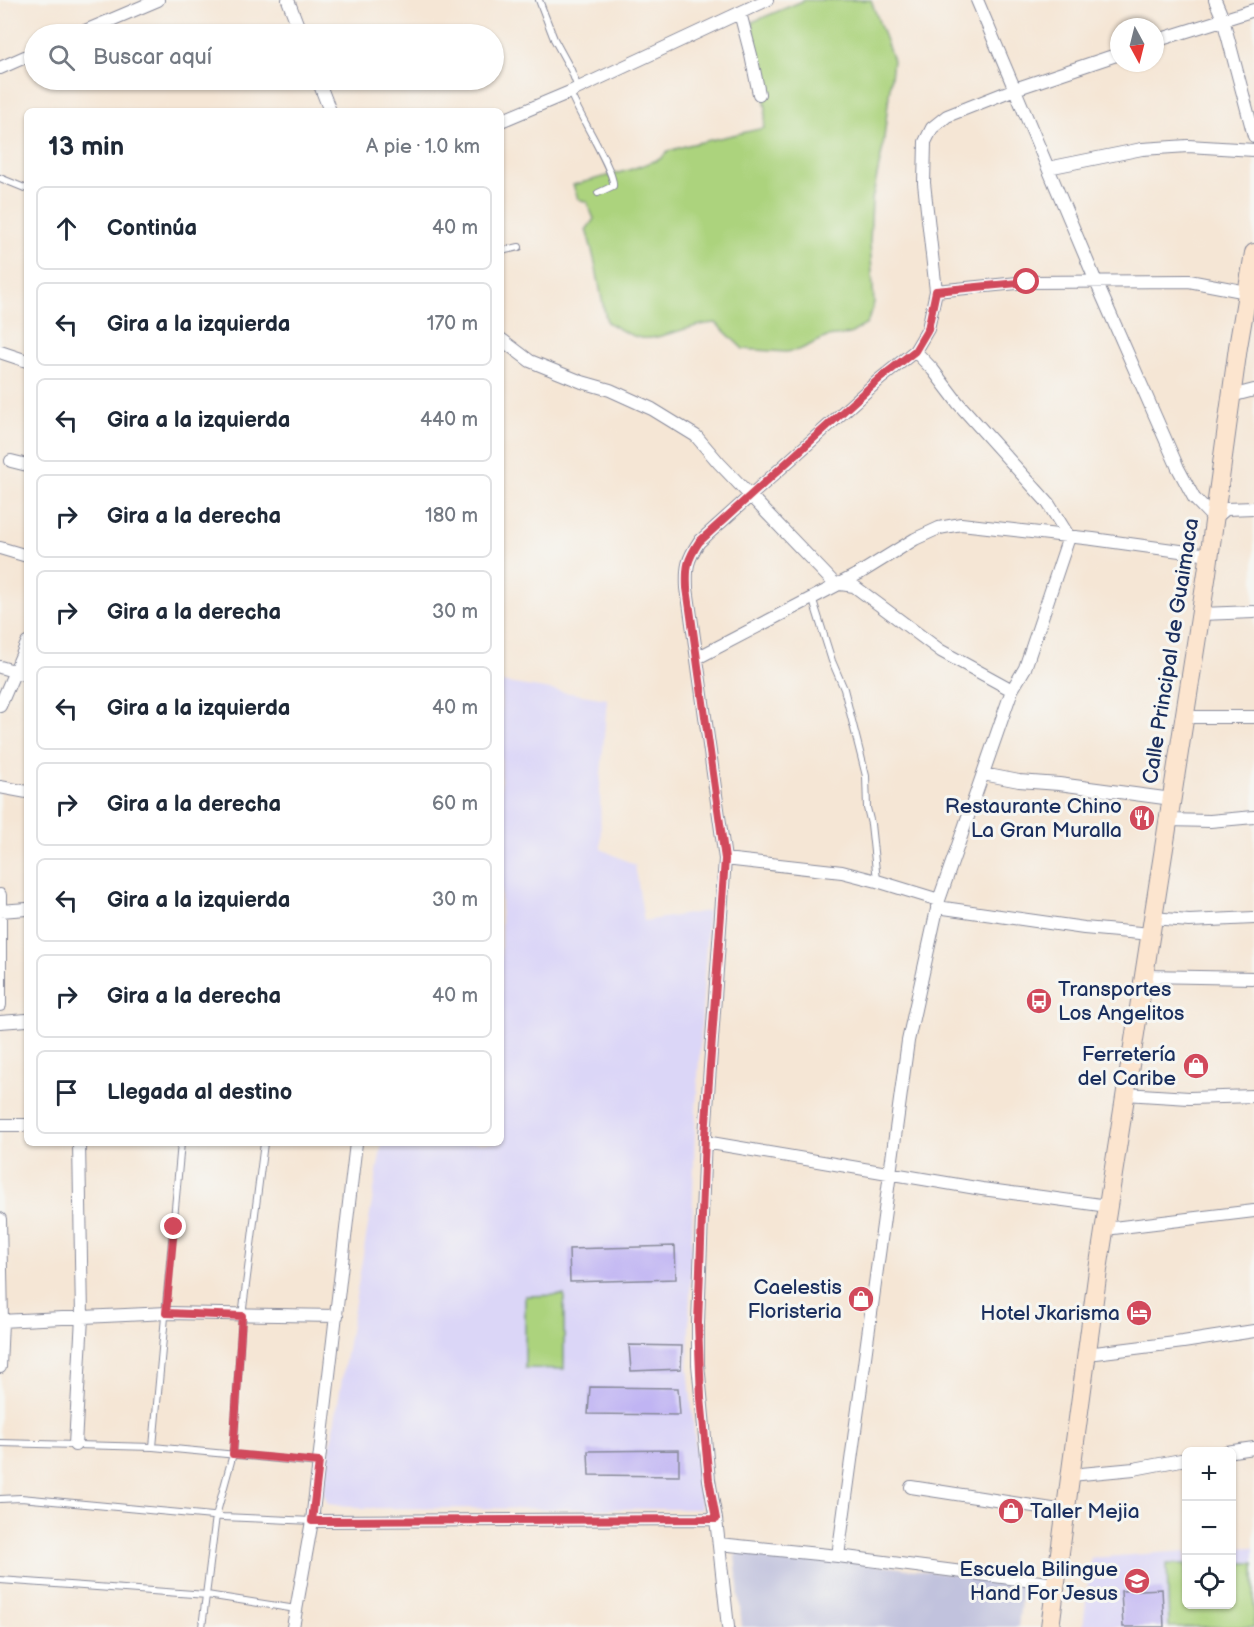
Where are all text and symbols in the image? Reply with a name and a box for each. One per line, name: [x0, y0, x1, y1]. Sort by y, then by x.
north arrow: [1110, 18, 1164, 72]
search box: [24, 24, 504, 90]
icon: search: [45, 41, 78, 74]
text: Buscar aquí: [93, 44, 212, 71]
text: 13 min: [48, 132, 124, 163]
text: A pie · 1.0 km: [366, 135, 480, 159]
icon: ahead: [50, 212, 83, 245]
text: Continúa: [107, 215, 197, 242]
text: 40 m: [432, 216, 478, 240]
route start: [1013, 268, 1039, 294]
icon: left: [50, 308, 83, 341]
text: Gira a la izquierda: [107, 311, 291, 338]
text: 170 m: [427, 312, 478, 336]
icon: left: [50, 404, 83, 437]
text: Gira a la izquierda: [107, 407, 291, 434]
text: 440 m: [420, 408, 478, 432]
icon: right: [50, 500, 83, 533]
text: Gira a la derecha: [107, 503, 281, 530]
text: 180 m: [425, 504, 478, 528]
street label: Calle Principal de Guaimaca: [1138, 516, 1204, 786]
icon: right: [50, 596, 83, 629]
text: Gira a la derecha: [107, 599, 281, 626]
text: 30 m: [432, 600, 478, 624]
icon: left: [50, 692, 83, 725]
text: Gira a la izquierda: [107, 695, 291, 722]
text: 40 m: [432, 696, 478, 720]
icon: right: [50, 788, 83, 821]
text: Gira a la derecha: [107, 791, 281, 818]
text: 60 m: [432, 792, 478, 816]
place label: Restaurante Chino La Gran Muralla: [945, 794, 1122, 843]
restaurant icon: Restaurante Chino La Gran Muralla: [1127, 803, 1157, 833]
icon: left: [50, 884, 83, 917]
text: Gira a la izquierda: [107, 887, 291, 914]
text: 30 m: [432, 888, 478, 912]
place label: Transportes Los Angelitos: [1058, 977, 1184, 1026]
icon: right: [50, 980, 83, 1013]
text: Gira a la derecha: [107, 983, 281, 1010]
text: 40 m: [432, 984, 478, 1008]
bus stop icon: Transportes Los Angelitos: [1024, 986, 1054, 1016]
place label: Ferretería del Caribe: [1078, 1042, 1176, 1091]
shop icon: Ferretería del Caribe: [1181, 1051, 1211, 1081]
icon: arrive: [50, 1076, 83, 1109]
text: Llegada al destino: [107, 1079, 292, 1106]
route end: [160, 1213, 186, 1239]
place label: Caelestis Floristeria: [747, 1275, 842, 1324]
shop icon: Caelestis Floristeria: [846, 1284, 876, 1314]
hotel icon: Hotel Jkarisma: [1124, 1298, 1154, 1328]
place label: Hotel Jkarisma: [980, 1301, 1120, 1326]
map controls: [1182, 1447, 1236, 1609]
button: +: [1182, 1447, 1236, 1501]
shop icon: Taller Mejia: [996, 1496, 1026, 1526]
place label: Taller Mejia: [1030, 1499, 1140, 1524]
button: −: [1182, 1501, 1236, 1555]
button: locate: [1182, 1555, 1236, 1609]
place label: Escuela Bilingue Hand For Jesus: [959, 1557, 1118, 1606]
school or university icon: Escuela Bilingue Hand For Jesus: [1122, 1566, 1152, 1596]

